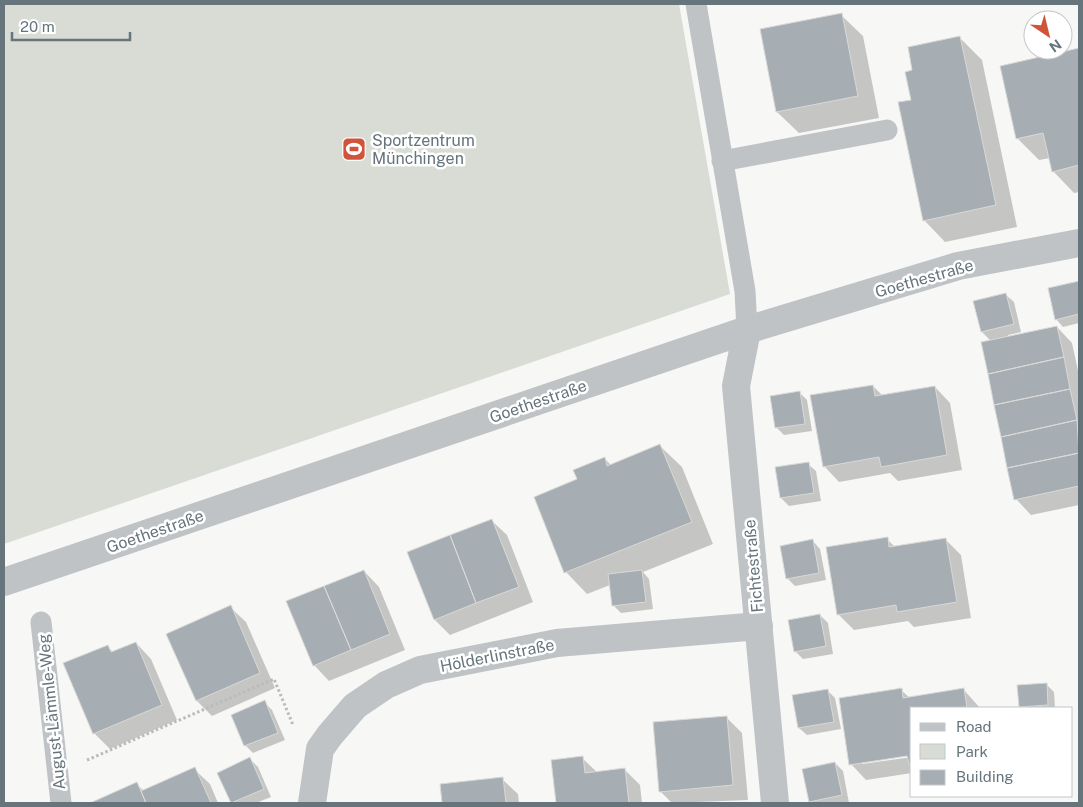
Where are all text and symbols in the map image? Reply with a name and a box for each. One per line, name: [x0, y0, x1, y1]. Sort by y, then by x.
scale bar: [12, 10, 130, 42]
north arrow: [1023, 10, 1073, 60]
text: 20 m: [20, 18, 55, 35]
text: N: [1046, 36, 1065, 55]
place label: Sportzentrum Münchingen: [372, 131, 475, 168]
sports icon: Sportzentrum Münchingen: [341, 136, 367, 162]
street label: Goethestraße: [873, 255, 975, 302]
street label: Goethestraße: [487, 376, 589, 427]
street label: Goethestraße: [104, 506, 206, 557]
street label: Fichtestraße: [740, 519, 767, 613]
street label: August-Lämmle-Weg: [34, 633, 69, 791]
street label: Hölderlinstraße: [438, 635, 556, 676]
legend: [910, 707, 1073, 797]
text: Road: [956, 718, 992, 735]
text: Park: [956, 743, 988, 760]
text: Building: [956, 768, 1014, 785]

